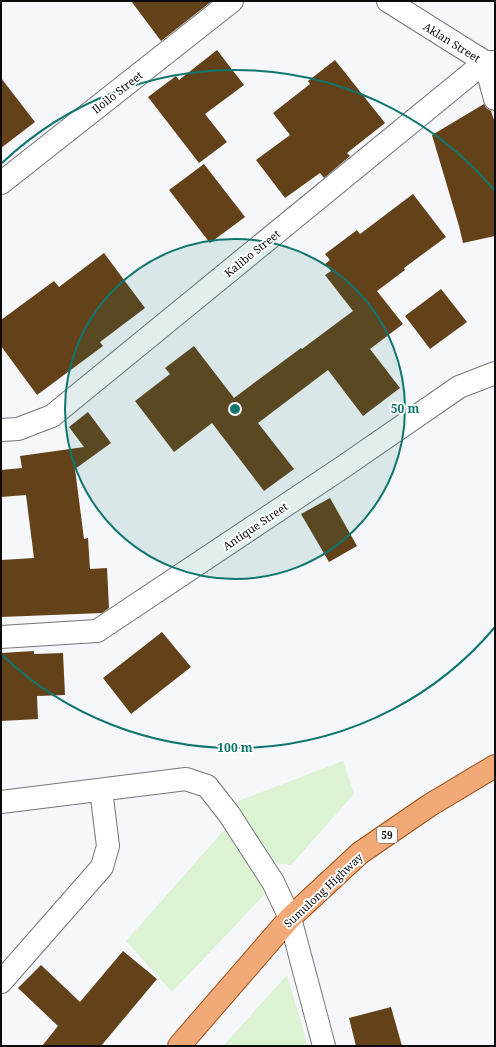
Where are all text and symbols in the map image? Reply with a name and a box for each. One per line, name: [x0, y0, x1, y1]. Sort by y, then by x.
street label: Aklan Street: [421, 19, 483, 65]
street label: Iloilo Street: [88, 67, 146, 117]
street label: Kalibo Street: [221, 226, 283, 280]
text: 50 m: [391, 400, 419, 417]
centre of rings: [228, 402, 242, 416]
street label: Antique Street: [220, 499, 291, 553]
text: 100 m: [217, 739, 253, 756]
road number: 59: [377, 827, 397, 843]
street label: Sumulong Highway: [280, 849, 366, 931]

